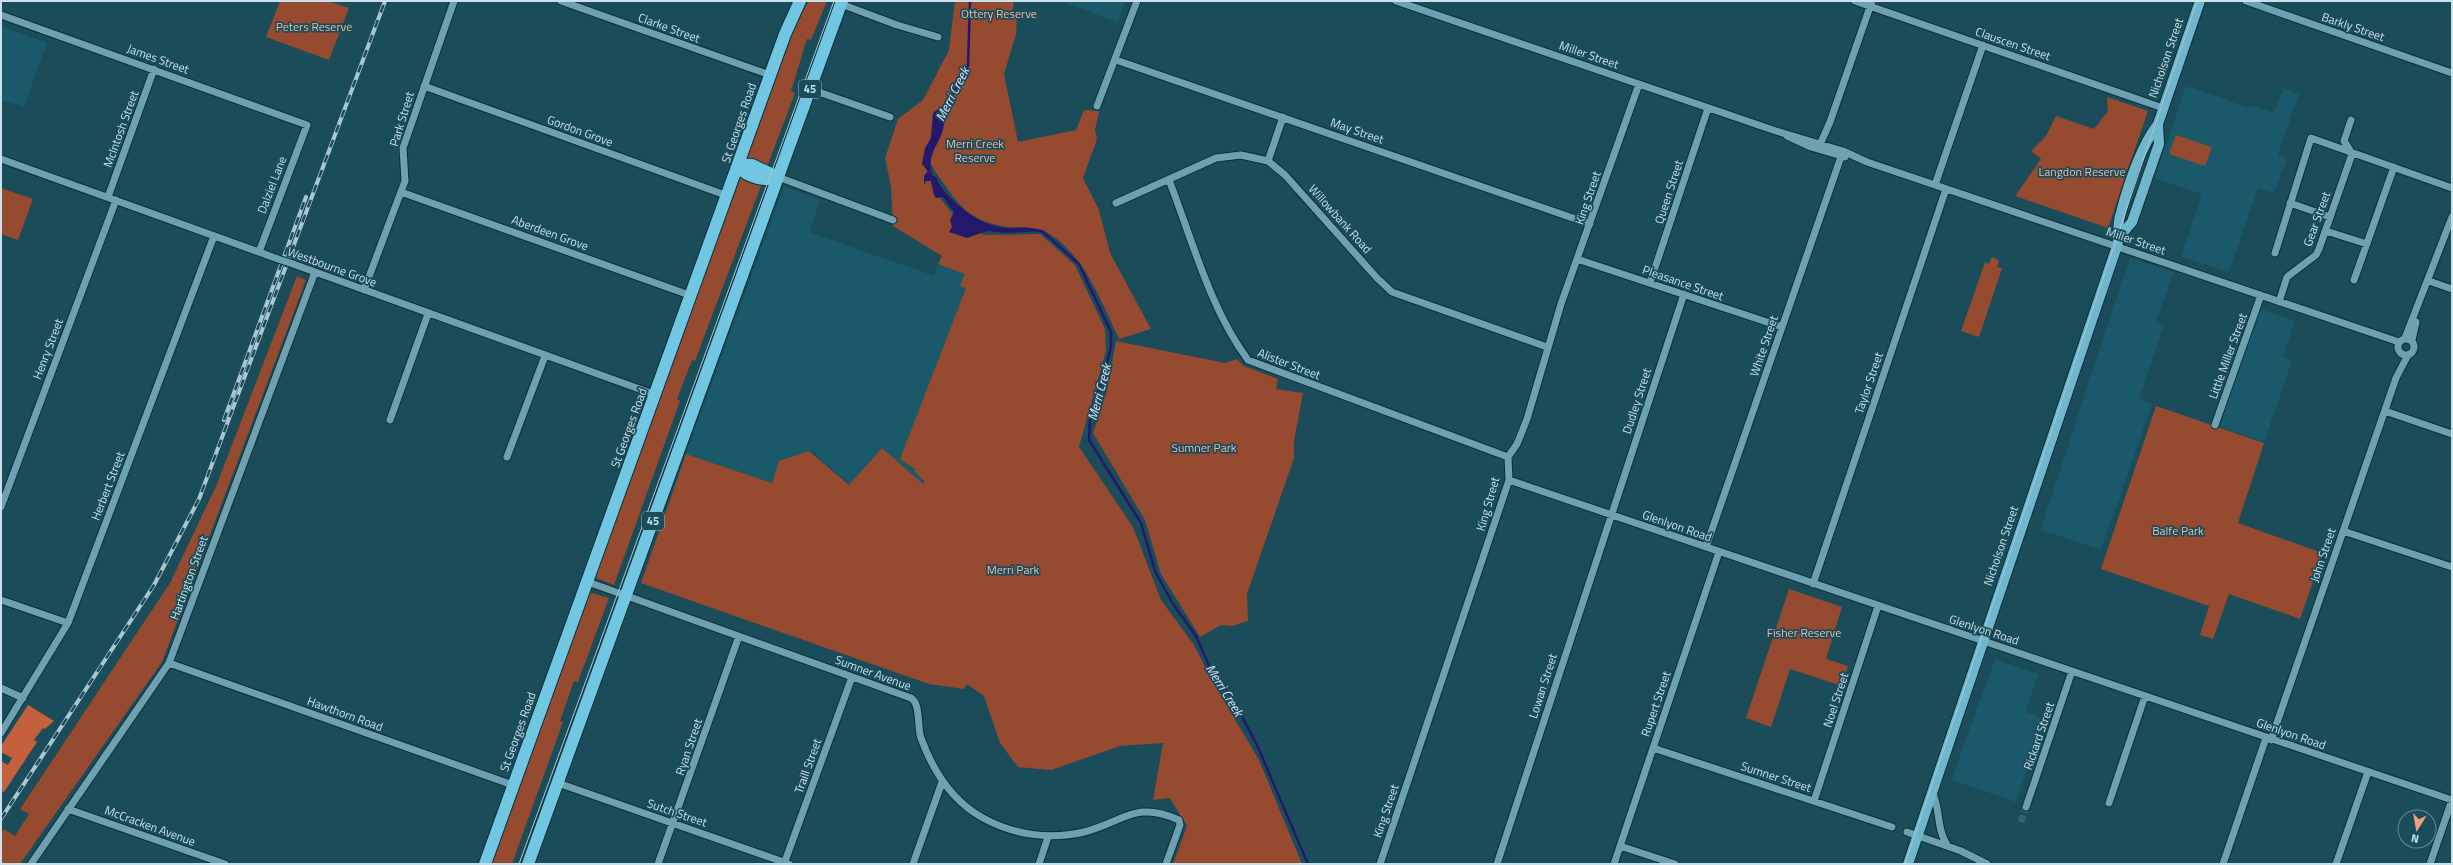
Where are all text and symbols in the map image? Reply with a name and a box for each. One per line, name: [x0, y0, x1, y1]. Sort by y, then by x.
park label: Ottery Reserve: [961, 4, 1037, 23]
street label: Barkly Street: [2319, 7, 2388, 46]
street label: Clarke Street: [636, 8, 704, 48]
street label: Nicholson Street: [2143, 15, 2188, 100]
park label: Peters Reserve: [276, 17, 352, 36]
street label: Clauscen Street: [1973, 22, 2054, 66]
street label: Miller Street: [1557, 35, 1622, 74]
street label: James Street: [125, 39, 193, 79]
water label: Merri Creek: [930, 62, 975, 124]
street label: St Georges Road: [716, 80, 761, 165]
road number: 45: [799, 80, 821, 98]
street label: McIntosh Street: [98, 87, 144, 170]
street label: Park Street: [384, 88, 419, 149]
street label: Gordon Grove: [545, 110, 616, 151]
street label: May Street: [1328, 113, 1387, 149]
park label: Merri Creek Reserve: [946, 134, 1004, 167]
street label: Dalziel Lane: [252, 153, 291, 216]
street label: Queen Street: [1649, 157, 1688, 226]
park label: Langdon Reserve: [2038, 162, 2126, 181]
street label: King Street: [1569, 168, 1606, 227]
street label: Willowbank Road: [1304, 180, 1377, 257]
street label: Gear Street: [2298, 188, 2336, 249]
street label: Aberdeen Grove: [509, 210, 591, 255]
street label: Miller Street: [2104, 221, 2169, 260]
street label: Westbourne Grove: [285, 242, 380, 292]
street label: Pleasance Street: [1640, 260, 1727, 306]
street label: Little Miller Street: [2203, 309, 2252, 402]
street label: White Street: [1744, 312, 1783, 379]
street label: Henry Street: [27, 315, 68, 382]
street label: Alister Street: [1255, 343, 1324, 385]
street label: Taylor Street: [1849, 349, 1888, 416]
water label: Merri Creek: [1082, 359, 1117, 423]
street label: Dudley Street: [1617, 365, 1656, 436]
street label: St Georges Road: [605, 385, 652, 470]
park label: Sumner Park: [1171, 438, 1237, 457]
street label: Herbert Street: [86, 448, 130, 523]
street label: King Street: [1471, 474, 1505, 533]
street label: Nicholson Street: [1978, 503, 2023, 588]
street label: Glenlyon Road: [1640, 505, 1715, 546]
road number: 45: [642, 512, 664, 530]
park label: Balfe Park: [2152, 521, 2204, 540]
street label: John Street: [2304, 524, 2341, 585]
street label: Hartington Street: [165, 532, 213, 623]
park label: Merri Park: [987, 560, 1040, 579]
street label: Glenlyon Road: [1947, 609, 2022, 650]
park label: Fisher Reserve: [1767, 623, 1841, 642]
street label: Sumner Avenue: [832, 650, 914, 695]
street label: Lowan Street: [1523, 650, 1562, 721]
water label: Merri Creek: [1201, 660, 1250, 722]
street label: Rupert Street: [1635, 668, 1676, 739]
street label: Noel Street: [1818, 669, 1854, 730]
street label: St Georges Road: [494, 689, 541, 774]
street label: Hawthorn Road: [305, 691, 386, 736]
street label: Rickard Street: [2018, 698, 2059, 772]
street label: Glenlyon Road: [2254, 713, 2329, 754]
street label: Ryan Street: [670, 715, 707, 778]
street label: Traill Street: [789, 735, 827, 796]
street label: Sumner Street: [1738, 756, 1815, 797]
street label: King Street: [1367, 781, 1404, 840]
street label: Sutch Street: [645, 793, 710, 832]
street label: McCracken Avenue: [102, 800, 198, 851]
north arrow: [2397, 809, 2437, 849]
text: N: [2410, 830, 2420, 847]

